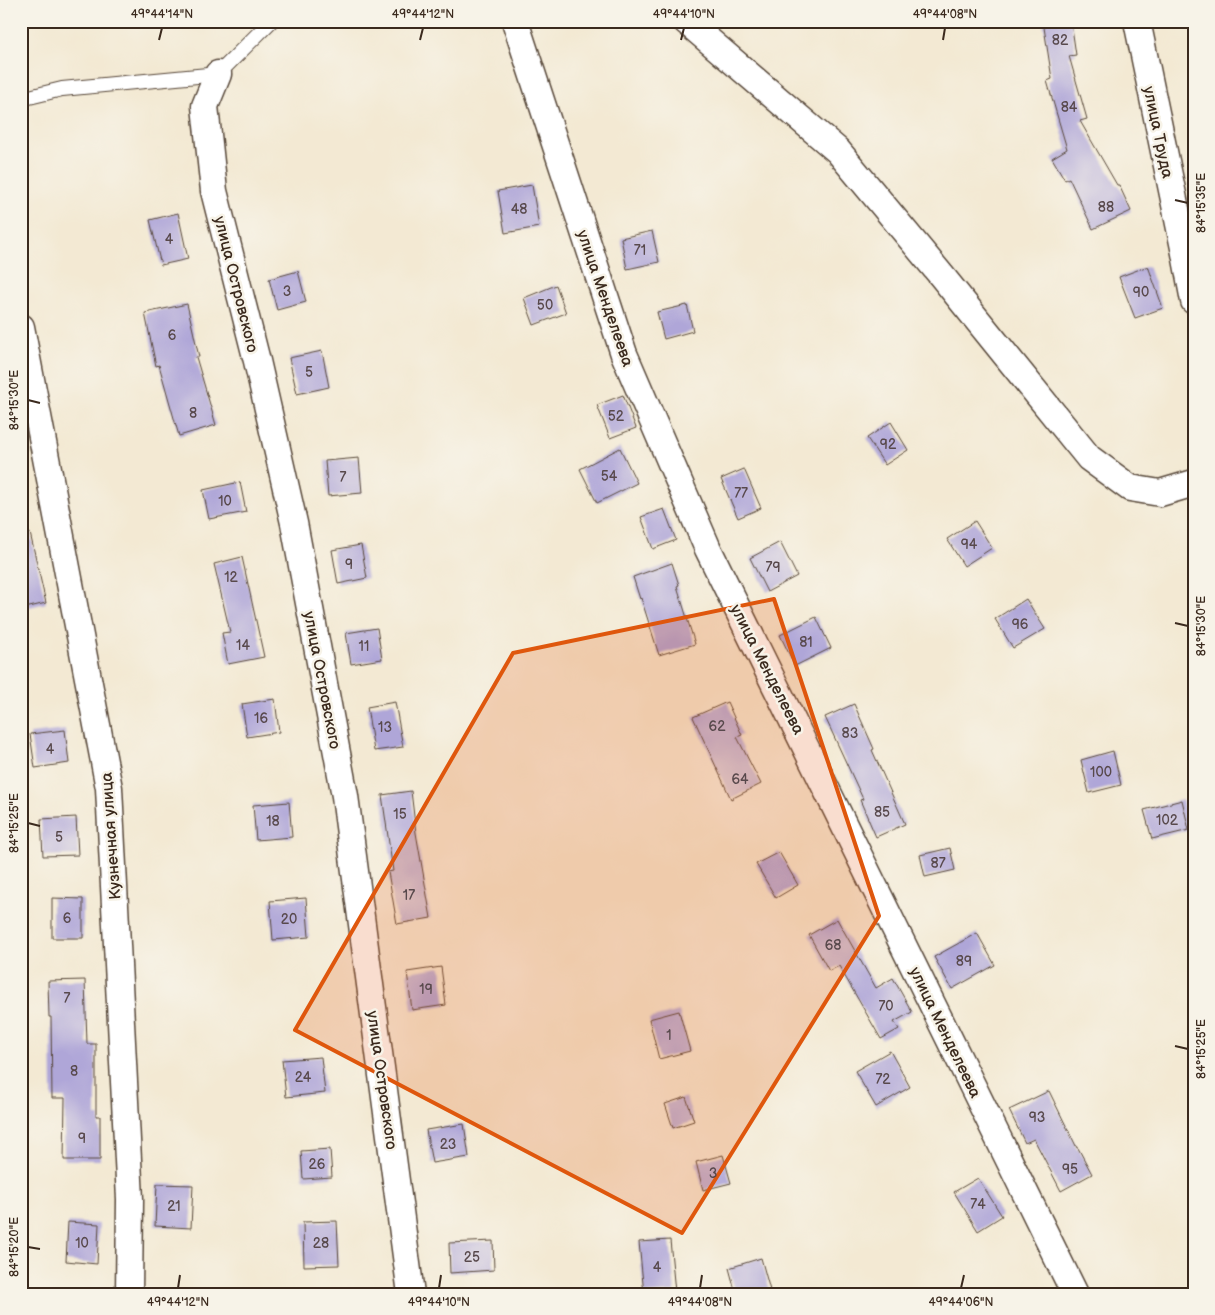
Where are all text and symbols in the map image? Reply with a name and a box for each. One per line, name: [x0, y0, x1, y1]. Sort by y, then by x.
text: 49°44'14"N: [131, 7, 193, 22]
text: 49°44'12"N: [392, 7, 454, 22]
text: 49°44'10"N: [653, 7, 715, 22]
text: 49°44'08"N: [913, 7, 977, 22]
house number: 82: [1052, 32, 1069, 49]
street label: улица Труда: [1139, 85, 1177, 181]
house number: 84: [1061, 99, 1078, 116]
text: 84°15'35"E: [1194, 173, 1209, 233]
house number: 88: [1098, 199, 1114, 216]
house number: 48: [511, 201, 527, 218]
street label: улица Островского: [209, 214, 262, 354]
street label: улица Менделеева: [572, 228, 637, 370]
house number: 4: [165, 231, 174, 248]
house number: 71: [634, 242, 646, 259]
house number: 3: [283, 283, 291, 300]
house number: 90: [1133, 284, 1149, 301]
house number: 50: [537, 297, 553, 314]
house number: 6: [168, 327, 177, 344]
house number: 5: [305, 364, 313, 381]
text: 84°15'30"E: [7, 370, 22, 430]
house number: 8: [189, 405, 197, 422]
house number: 52: [608, 408, 625, 425]
house number: 92: [880, 436, 897, 453]
house number: 54: [601, 468, 618, 485]
house number: 7: [340, 469, 347, 486]
house number: 77: [734, 485, 748, 502]
house number: 10: [218, 493, 232, 510]
house number: 94: [961, 536, 978, 553]
house number: 9: [345, 556, 353, 573]
house number: 79: [766, 559, 780, 576]
house number: 12: [224, 569, 239, 586]
text: 84°15'30"E: [1194, 596, 1209, 656]
street label: улица Менделеева: [726, 602, 808, 738]
street label: улица Островского: [299, 610, 344, 751]
house number: 96: [1012, 616, 1029, 633]
house number: 81: [799, 634, 813, 651]
house number: 14: [236, 637, 250, 654]
house number: 11: [359, 638, 369, 655]
house number: 16: [254, 710, 268, 727]
house number: 62: [709, 718, 726, 735]
house number: 13: [378, 719, 392, 736]
house number: 83: [842, 725, 858, 742]
house number: 4: [46, 741, 55, 758]
house number: 100: [1090, 764, 1112, 781]
street label: Кузнечная улица: [98, 771, 125, 900]
house number: 64: [731, 771, 749, 788]
text: 84°15'25"E: [7, 793, 22, 853]
house number: 85: [874, 804, 890, 821]
house number: 15: [393, 806, 407, 823]
house number: 102: [1156, 812, 1179, 829]
house number: 18: [266, 813, 280, 830]
house number: 5: [55, 829, 63, 846]
house number: 87: [930, 855, 946, 872]
house number: 17: [403, 887, 415, 904]
house number: 6: [63, 910, 72, 927]
house number: 20: [281, 911, 297, 928]
house number: 68: [825, 937, 841, 954]
house number: 89: [956, 953, 972, 970]
street label: улица Менделеева: [905, 964, 985, 1102]
house number: 19: [419, 981, 433, 998]
house number: 7: [64, 990, 71, 1007]
house number: 70: [878, 998, 894, 1015]
street label: улица Островского: [362, 1010, 401, 1151]
text: 84°15'25"E: [1194, 1019, 1209, 1079]
house number: 1: [666, 1027, 672, 1044]
house number: 8: [70, 1063, 78, 1080]
house number: 24: [295, 1069, 312, 1086]
house number: 72: [875, 1071, 891, 1088]
house number: 93: [1029, 1109, 1045, 1126]
house number: 9: [78, 1130, 86, 1147]
house number: 23: [440, 1136, 456, 1153]
house number: 26: [309, 1156, 326, 1173]
house number: 95: [1062, 1161, 1078, 1178]
house number: 3: [709, 1165, 717, 1182]
house number: 74: [970, 1196, 986, 1213]
house number: 21: [167, 1198, 181, 1215]
text: 84°15'20"E: [7, 1217, 22, 1277]
house number: 10: [75, 1235, 89, 1252]
house number: 28: [313, 1235, 329, 1252]
house number: 25: [464, 1249, 480, 1266]
house number: 4: [653, 1259, 662, 1276]
text: 49°44'12"N: [147, 1295, 209, 1310]
text: 49°44'10"N: [408, 1295, 470, 1310]
text: 49°44'08"N: [668, 1295, 732, 1310]
text: 49°44'06"N: [928, 1295, 994, 1310]

